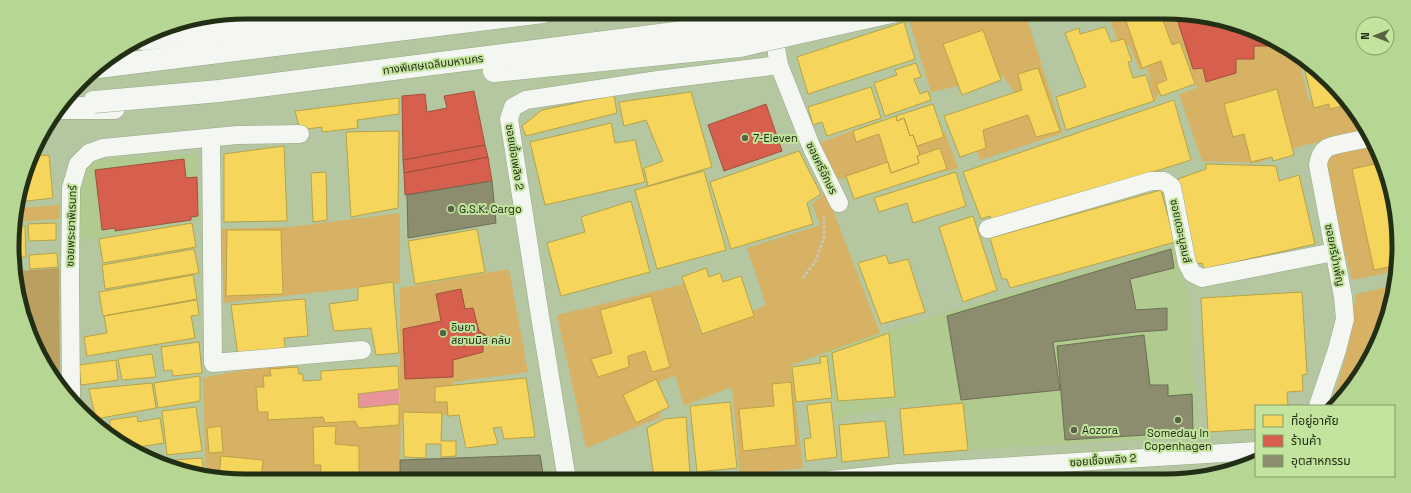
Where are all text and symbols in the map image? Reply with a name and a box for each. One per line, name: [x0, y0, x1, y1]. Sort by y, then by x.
north arrow: [1355, 16, 1395, 56]
text: N: [1358, 32, 1372, 40]
street label: ทางพิเศษเฉลิมมหานคร: [382, 51, 484, 77]
street label: ซอยเชื้อเพลิง 2: [503, 123, 528, 191]
place label: 7-Eleven: [753, 131, 798, 145]
marker: 7-Eleven: [740, 133, 750, 143]
street label: ซอยศรีอักษร: [803, 140, 841, 196]
street label: ซอยพระยาพิเรนทร์: [63, 184, 79, 267]
street label: ซอยเดอะบูลมส์: [1167, 198, 1195, 264]
place label: G.S.K. Cargo: [459, 202, 522, 216]
marker: G.S.K. Cargo: [446, 204, 456, 214]
street label: ซอยศรีบำเพ็ญ: [1322, 223, 1348, 287]
place label: อิษยา สยามมิส คลับ: [451, 320, 511, 347]
marker: อิษยา สยามมิส คลับ: [438, 328, 448, 338]
legend: [1255, 405, 1395, 477]
text: ที่อยู่อาศัย: [1291, 412, 1339, 429]
marker: Someday In Copenhagen: [1173, 415, 1183, 425]
place label: Aozora: [1082, 423, 1119, 437]
marker: Aozora: [1069, 425, 1079, 435]
place label: Someday In Copenhagen: [1144, 426, 1212, 453]
text: ร้านค้า: [1291, 433, 1321, 449]
street label: ซอยเชื้อเพลิง 2: [1069, 450, 1137, 469]
text: อุตสาหกรรม: [1291, 453, 1351, 469]

